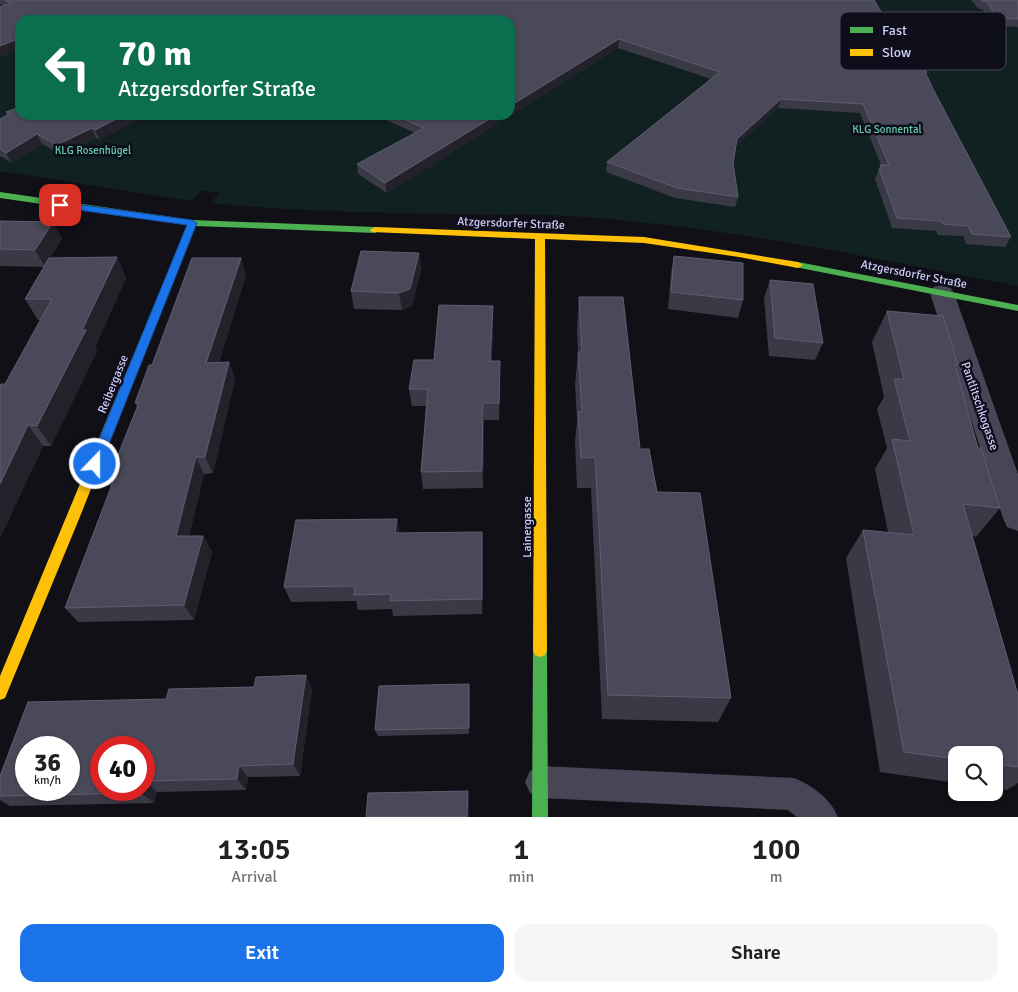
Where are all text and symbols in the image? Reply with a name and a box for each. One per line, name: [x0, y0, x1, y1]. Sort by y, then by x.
legend: [840, 12, 1006, 70]
text: Fast: [882, 22, 907, 39]
text: 70 m: [118, 32, 192, 75]
icon: left: [35, 35, 100, 100]
text: Slow: [882, 44, 911, 61]
text: Atzgersdorfer Straße: [118, 75, 316, 102]
park label: KLG Sonnental: [852, 123, 922, 136]
park label: KLG Rosenhügel: [55, 144, 131, 157]
pin: [39, 184, 81, 226]
icon: arrive: [46, 191, 74, 219]
street label: Atzgersdorfer Straße: [457, 214, 565, 233]
street label: Atzgersdorfer Straße: [859, 257, 968, 292]
street label: Reibergasse: [95, 353, 132, 416]
street label: Pantlitschkogasse: [957, 360, 1002, 452]
position arrow: [68, 437, 120, 489]
street label: Lainergasse: [520, 496, 535, 558]
speed limit sign: 40: [90, 736, 155, 801]
map controls: [948, 746, 1003, 801]
button: search: [948, 746, 1003, 801]
text: 36: [34, 747, 61, 778]
text: km/h: [34, 773, 61, 788]
text: 13:05: [218, 831, 291, 868]
text: 1: [513, 831, 529, 868]
text: 100: [752, 831, 800, 868]
text: Arrival: [231, 867, 277, 887]
text: min: [508, 867, 534, 887]
text: m: [770, 867, 782, 887]
button: Exit: [20, 924, 504, 982]
button: Share: [514, 924, 998, 982]

